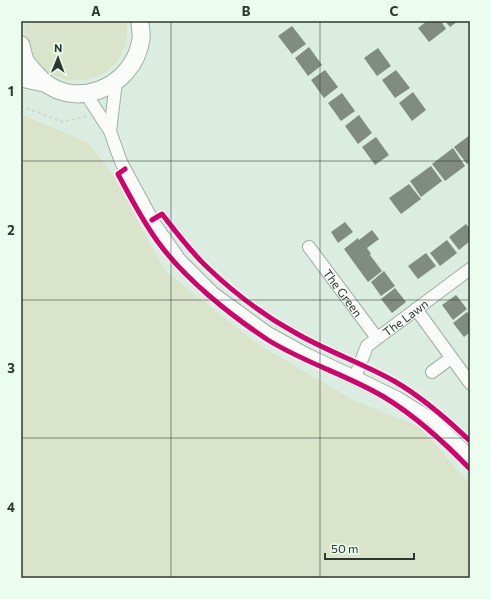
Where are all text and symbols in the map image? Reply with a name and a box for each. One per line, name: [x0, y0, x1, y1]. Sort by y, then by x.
text: A: [91, 3, 101, 19]
text: B: [242, 3, 251, 19]
text: C: [390, 3, 399, 19]
north arrow: [38, 38, 78, 78]
text: N: [54, 41, 62, 54]
text: 1: [8, 83, 14, 99]
text: 2: [7, 222, 15, 238]
street label: The Green: [321, 266, 366, 319]
street label: The Lawn: [380, 296, 431, 339]
text: 3: [7, 360, 15, 376]
text: 4: [7, 499, 15, 515]
scale bar: [325, 535, 414, 561]
text: 50 m: [331, 541, 359, 555]

